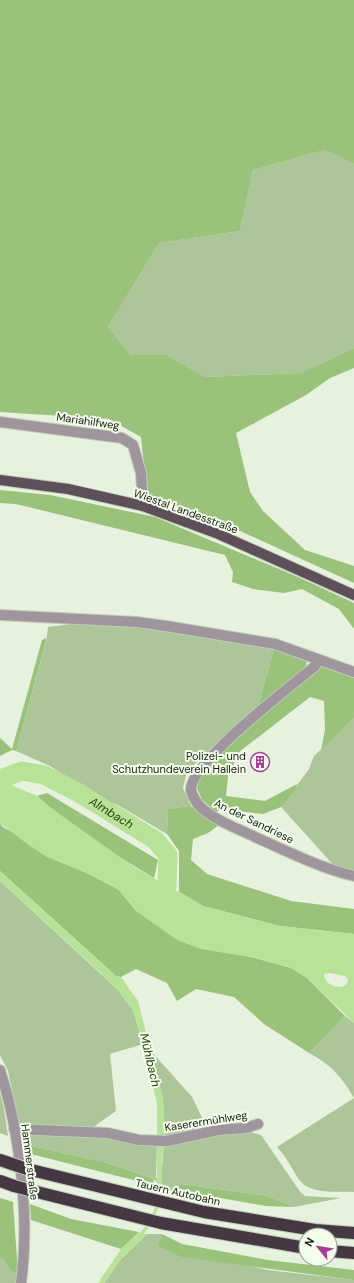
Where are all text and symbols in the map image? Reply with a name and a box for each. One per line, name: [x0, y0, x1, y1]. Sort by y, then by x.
street label: Mariahilfweg: [56, 410, 120, 432]
street label: Wiestal Landesstraße: [132, 486, 240, 536]
place label: Polizei- und Schutzhundeverein Hallein: [112, 749, 246, 776]
building icon: Polizei- und Schutzhundeverein Hallein: [249, 751, 271, 773]
water label: Almbach: [85, 793, 136, 833]
street label: An der Sandriese: [212, 796, 296, 846]
water label: Mühlbach: [136, 1032, 164, 1088]
street label: Kaserermühlweg: [164, 1108, 248, 1134]
street label: Hammerstraße: [18, 1123, 42, 1201]
street label: Tauern Autobahn: [134, 1175, 222, 1209]
north arrow: [298, 1227, 338, 1267]
text: N: [301, 1235, 317, 1249]

